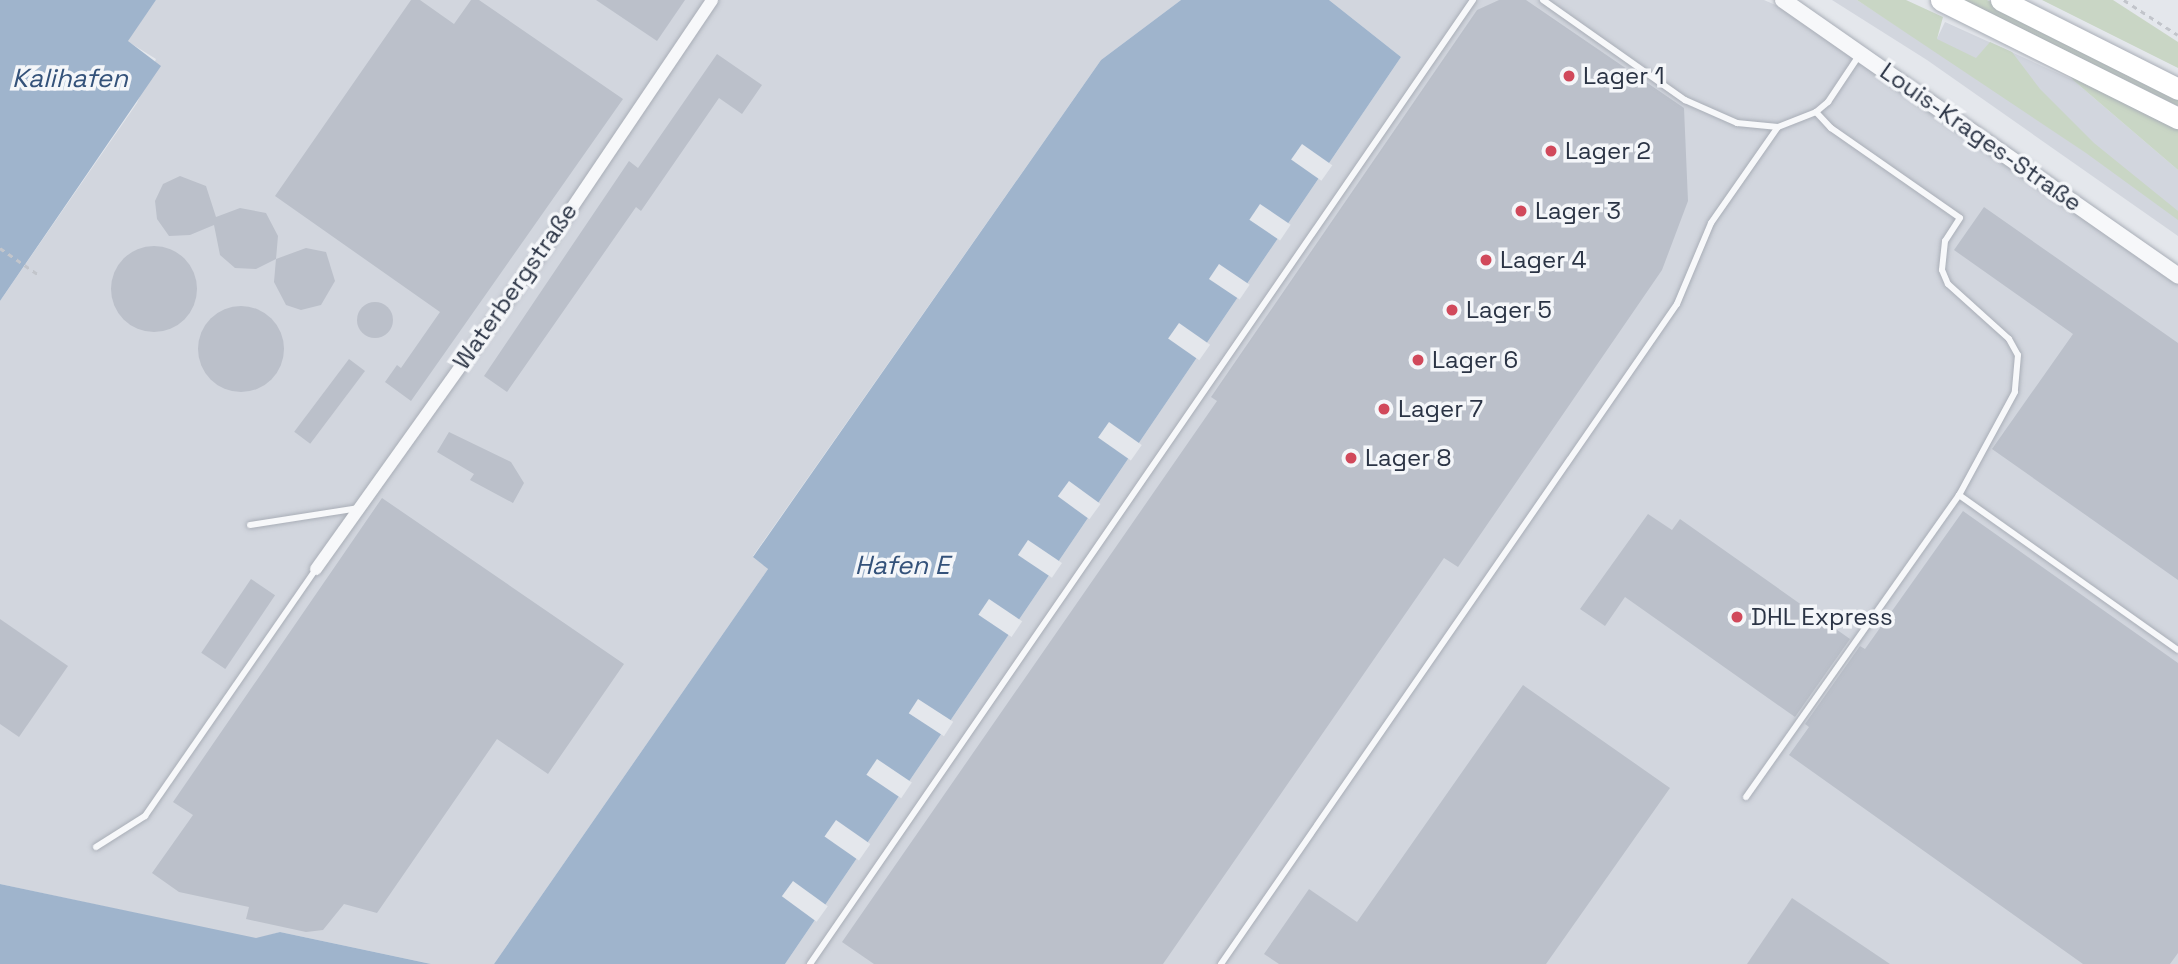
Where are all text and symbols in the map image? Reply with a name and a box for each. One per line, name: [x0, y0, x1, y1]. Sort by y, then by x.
street label: Louis-Krages-Straße: [1875, 57, 2087, 217]
place label: Lager 1: [1583, 62, 1664, 90]
water label: Kalihafen: [12, 63, 128, 95]
marker: Lager 1: [1561, 68, 1577, 84]
place label: Lager 2: [1565, 137, 1651, 165]
marker: Lager 2: [1543, 143, 1559, 159]
street label: Waterbergstraße: [447, 197, 583, 375]
place label: Lager 3: [1535, 197, 1621, 225]
marker: Lager 3: [1513, 203, 1529, 219]
place label: Lager 4: [1500, 246, 1586, 274]
marker: Lager 4: [1478, 252, 1494, 268]
place label: Lager 5: [1466, 296, 1552, 324]
marker: Lager 5: [1444, 302, 1460, 318]
place label: Lager 6: [1432, 346, 1518, 374]
marker: Lager 6: [1410, 352, 1426, 368]
place label: Lager 7: [1398, 395, 1483, 423]
marker: Lager 7: [1376, 401, 1392, 417]
place label: Lager 8: [1365, 444, 1451, 472]
marker: Lager 8: [1343, 450, 1359, 466]
water label: Hafen E: [855, 550, 949, 582]
place label: DHL Express: [1751, 603, 1893, 631]
marker: DHL Express: [1729, 609, 1745, 625]

